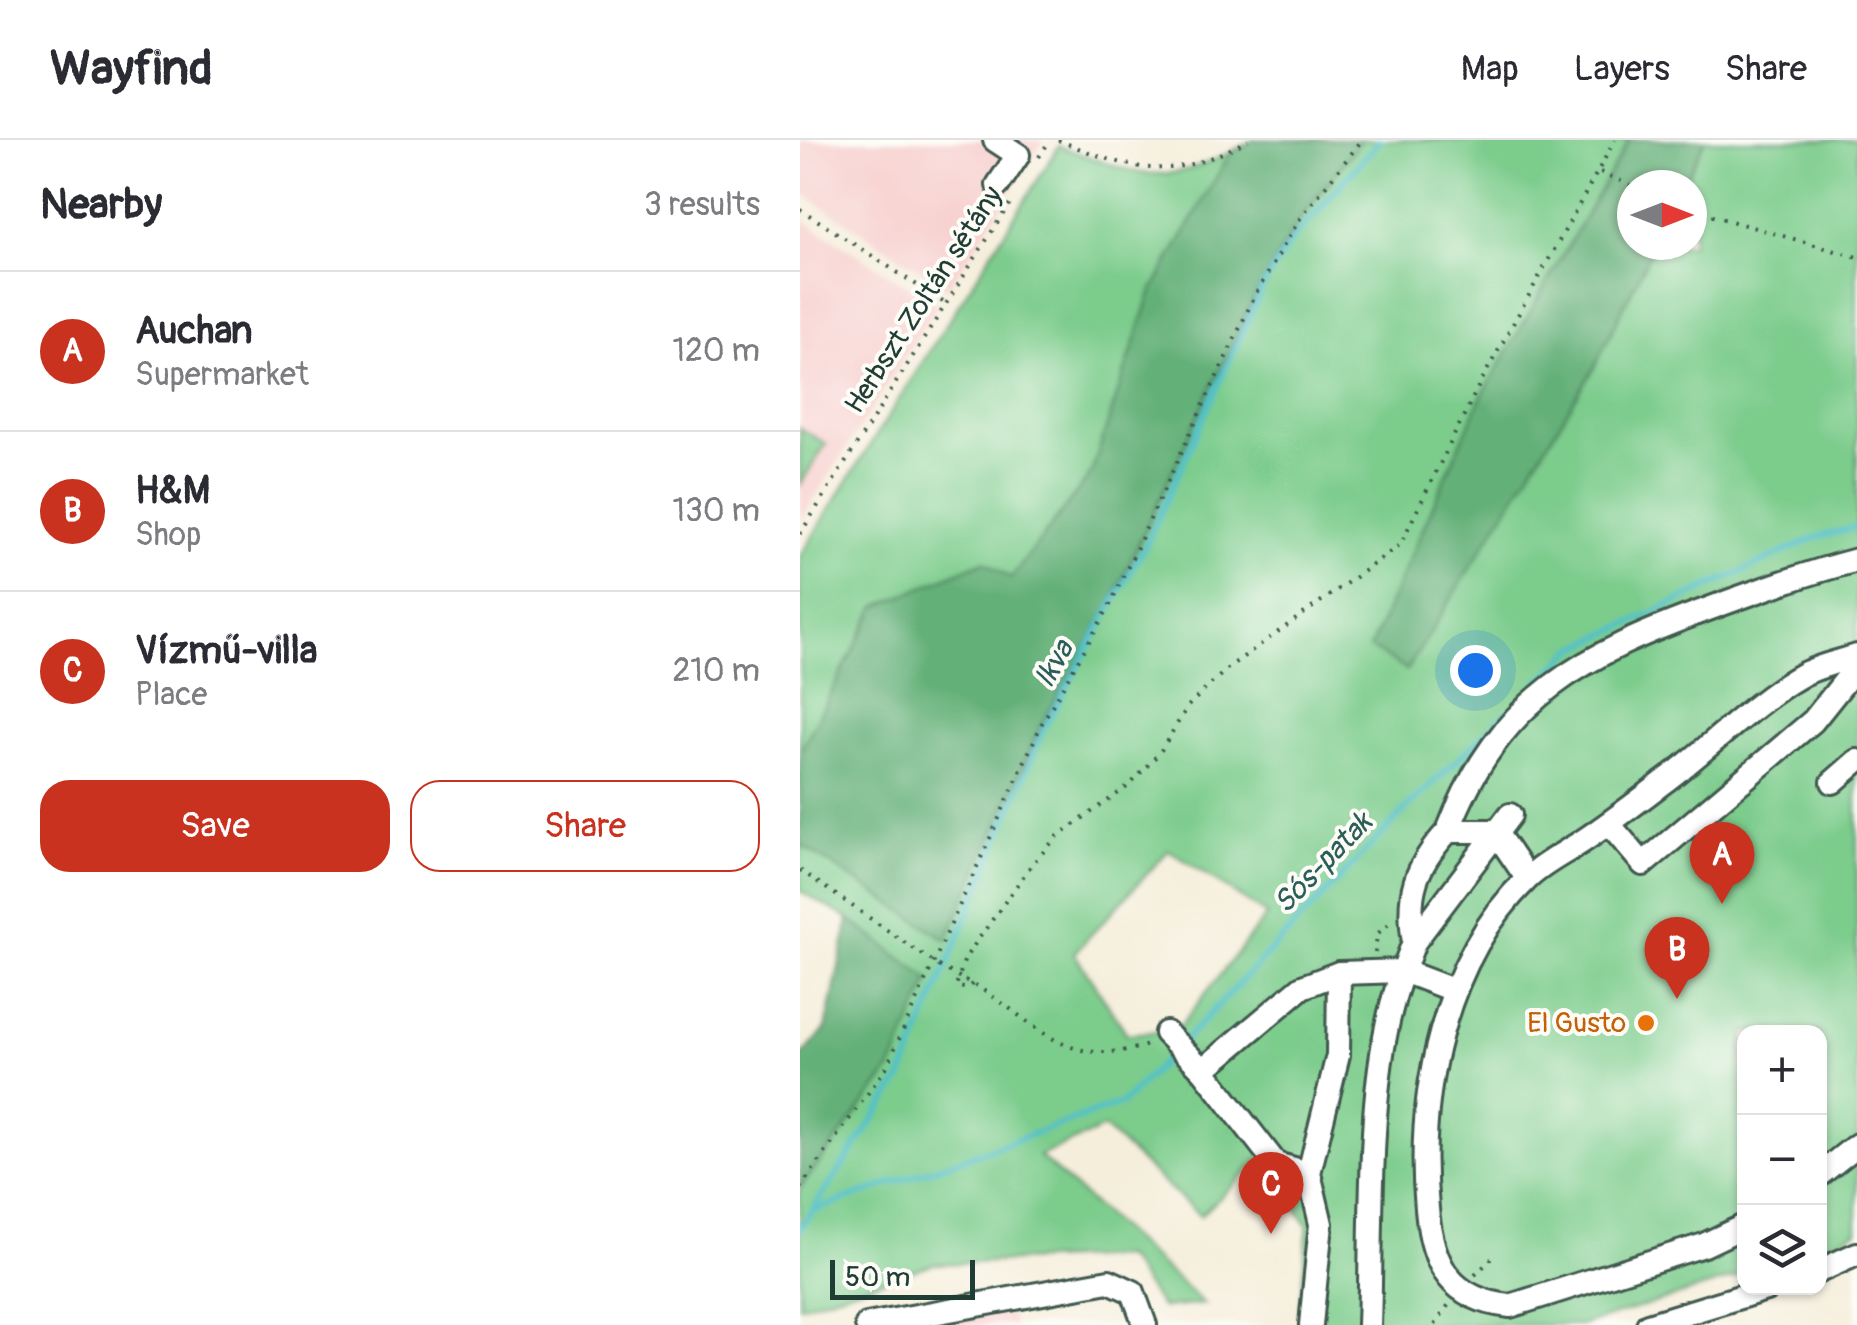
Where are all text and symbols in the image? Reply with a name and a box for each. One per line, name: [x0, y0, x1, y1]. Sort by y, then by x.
text: Wayfind: [50, 39, 213, 99]
text: Map: [1461, 47, 1519, 91]
text: Layers: [1574, 47, 1670, 91]
text: Share: [1725, 47, 1807, 91]
north arrow: [1617, 170, 1707, 260]
text: Nearby: [40, 179, 162, 231]
street label: Herbszt Zoltán sétány: [838, 180, 1010, 420]
text: 3 results: [644, 185, 760, 225]
text: Auchan: [135, 307, 252, 355]
text: A: [62, 331, 83, 371]
text: 120 m: [672, 331, 760, 371]
text: Supermarket: [135, 355, 309, 395]
text: H&M: [135, 467, 210, 515]
text: B: [63, 491, 82, 531]
text: 130 m: [672, 491, 760, 531]
text: Shop: [135, 515, 201, 555]
text: Vízmű-villa: [135, 627, 317, 675]
water label: Ikva: [1026, 632, 1083, 694]
your location: [1450, 645, 1501, 696]
text: C: [63, 651, 82, 691]
text: 210 m: [672, 651, 760, 691]
text: Place: [135, 675, 207, 715]
button: Save: [40, 780, 390, 872]
button: Share: [410, 780, 760, 872]
water label: Sós-patak: [1266, 803, 1382, 921]
pin: A: [1690, 822, 1754, 904]
pin: B: [1644, 916, 1710, 999]
place label: El Gusto: [1527, 1006, 1626, 1041]
marker: El Gusto: [1635, 1012, 1657, 1034]
map controls: [1737, 1025, 1827, 1295]
button: +: [1737, 1025, 1827, 1115]
button: −: [1737, 1115, 1827, 1205]
pin: C: [1238, 1152, 1304, 1234]
button: layers: [1737, 1205, 1827, 1295]
scale bar: [830, 1255, 975, 1300]
text: 50 m: [845, 1260, 910, 1295]

